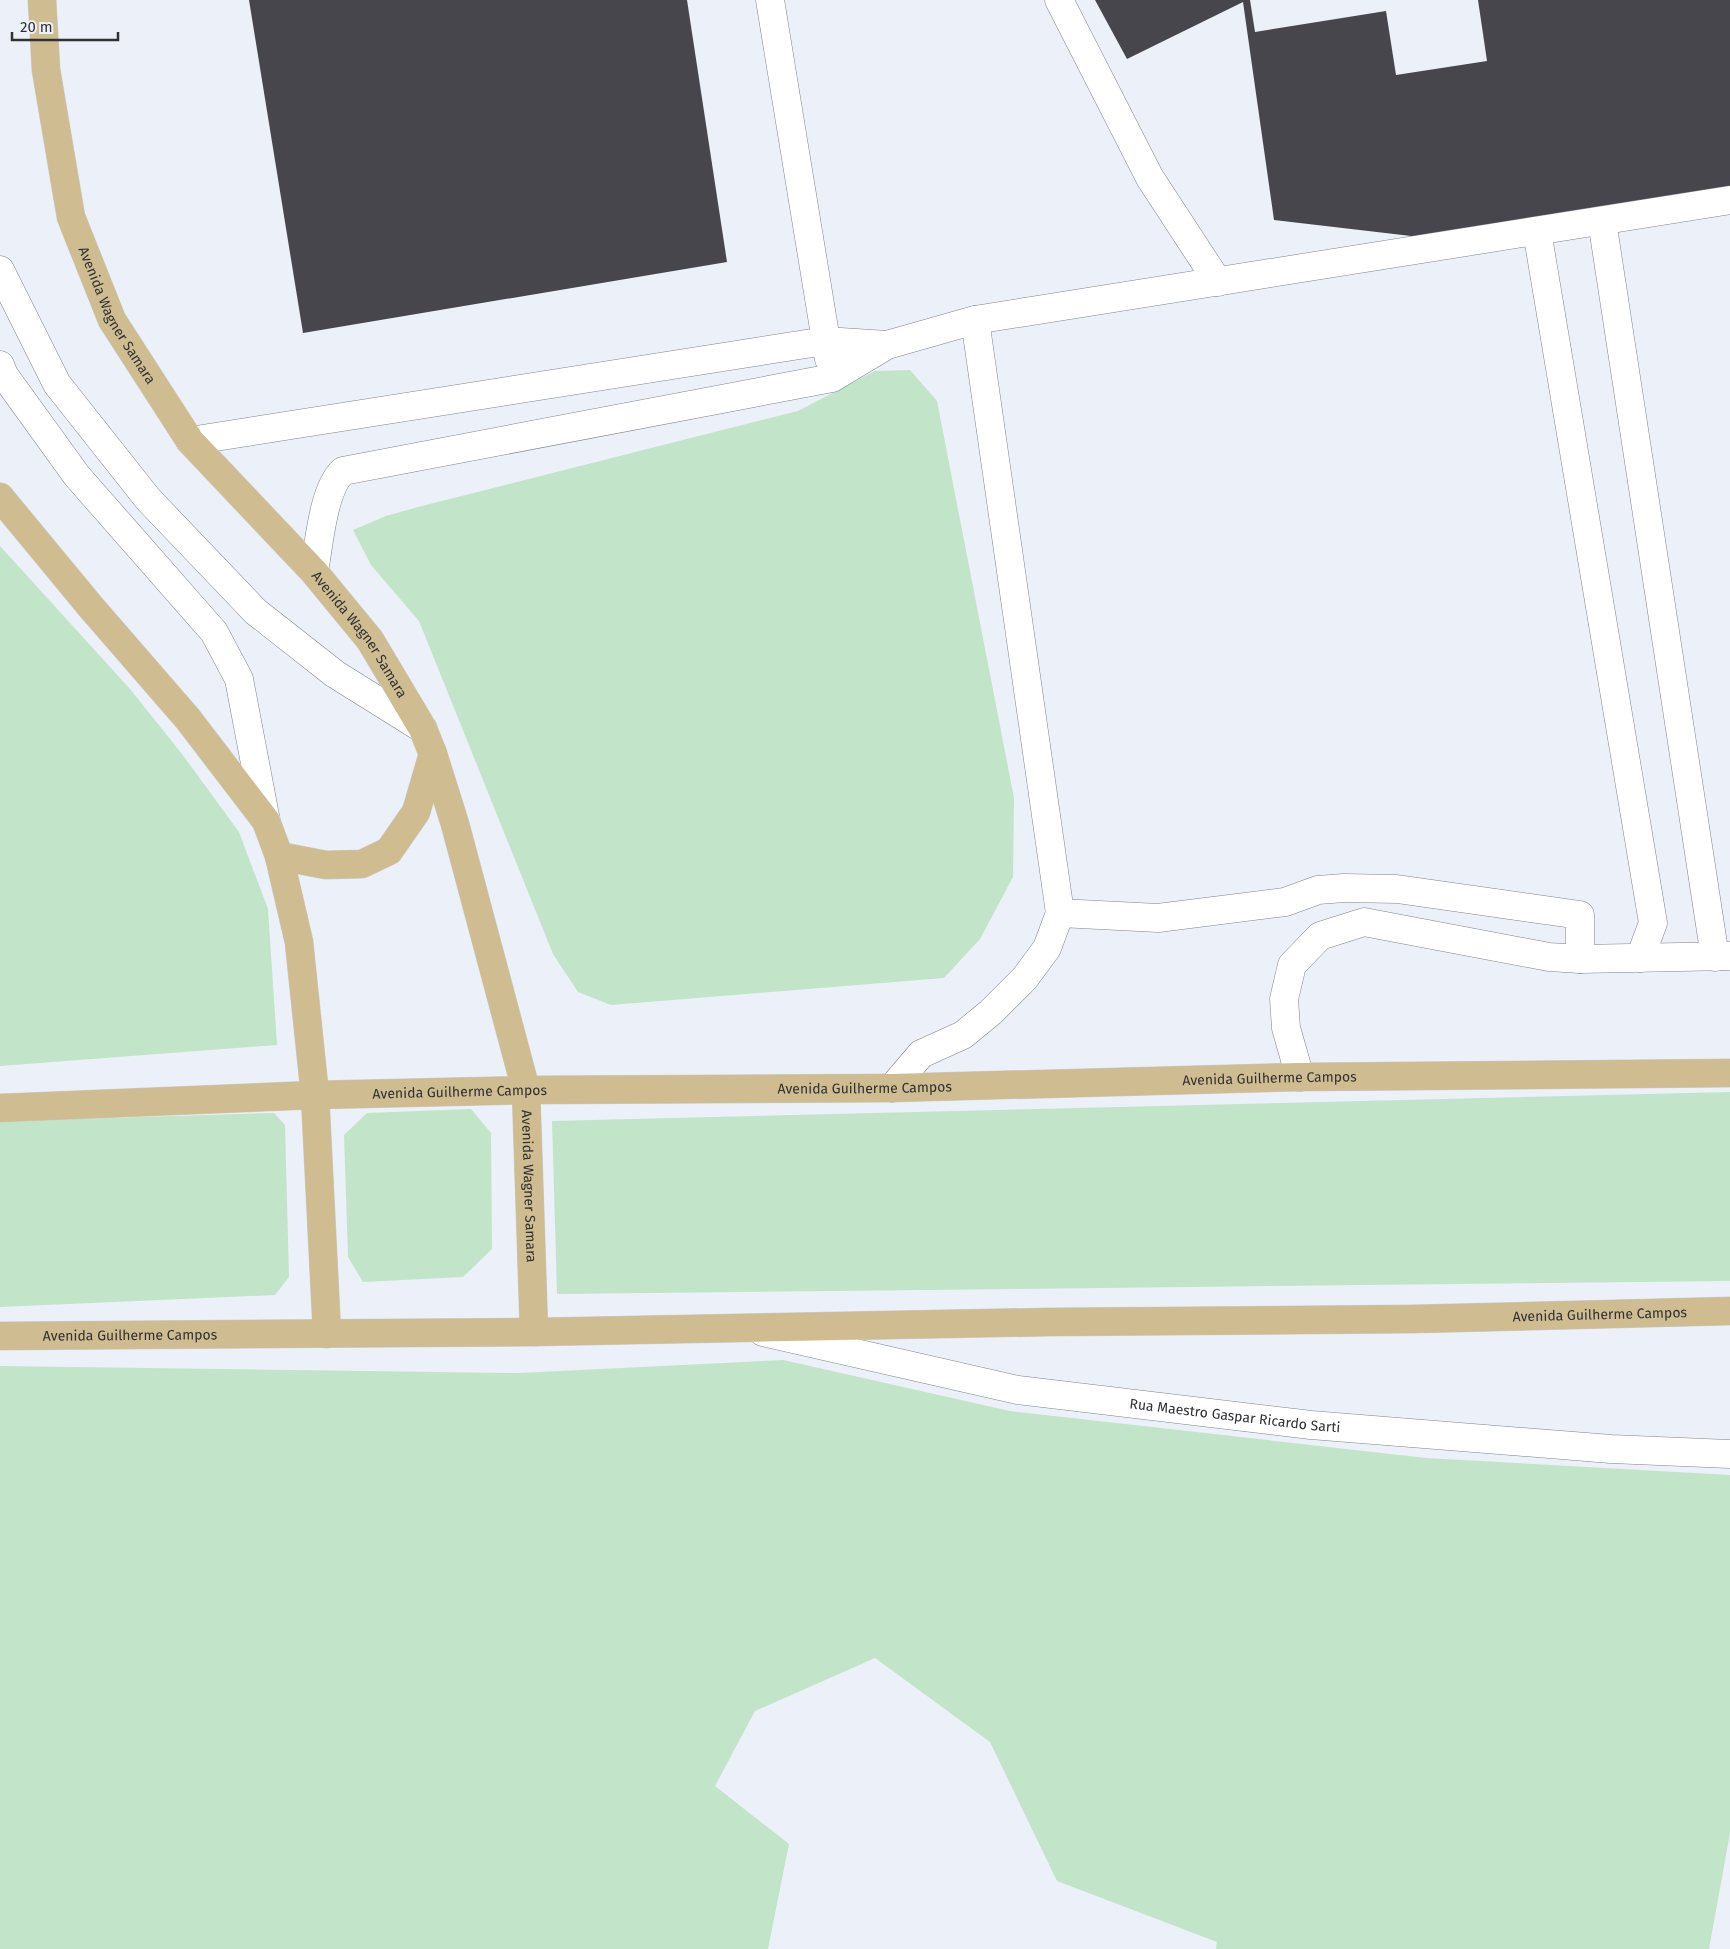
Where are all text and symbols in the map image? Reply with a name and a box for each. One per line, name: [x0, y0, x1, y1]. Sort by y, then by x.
scale bar: [12, 10, 119, 42]
text: 20 m: [20, 18, 53, 36]
street label: Avenida Wagner Samara: [75, 244, 159, 387]
street label: Avenida Wagner Samara: [308, 568, 411, 701]
street label: Avenida Guilherme Campos: [1182, 1068, 1357, 1089]
street label: Avenida Guilherme Campos: [777, 1078, 953, 1097]
street label: Avenida Guilherme Campos: [372, 1081, 547, 1102]
street label: Avenida Wagner Samara: [518, 1110, 540, 1263]
street label: Avenida Guilherme Campos: [1512, 1304, 1688, 1325]
street label: Avenida Guilherme Campos: [43, 1326, 218, 1344]
street label: Rua Maestro Gaspar Ricardo Sarti: [1129, 1395, 1341, 1436]

